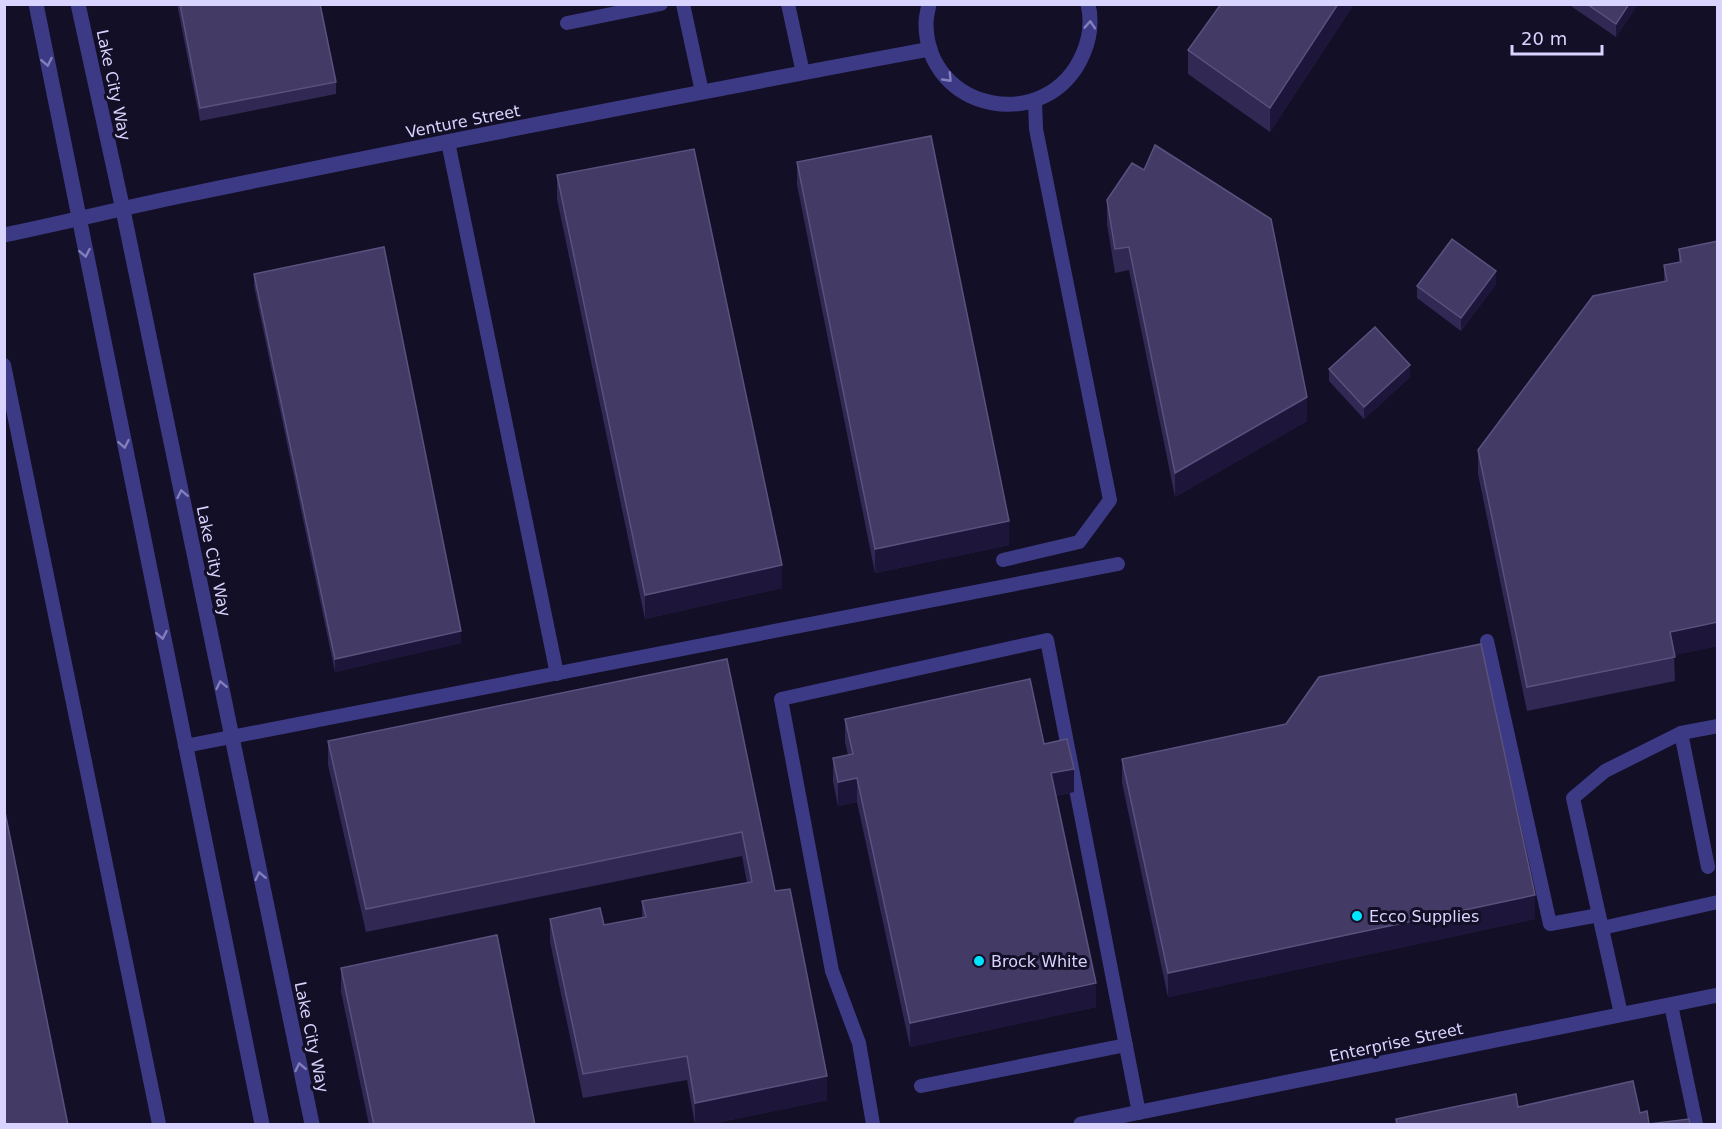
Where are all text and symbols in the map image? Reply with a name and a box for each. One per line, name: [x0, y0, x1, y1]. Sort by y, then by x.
scale bar: [1512, 18, 1602, 56]
one-way arrow: [1083, 21, 1096, 30]
street label: Lake City Way: [92, 28, 135, 142]
text: 20 m: [1521, 28, 1567, 49]
one-way arrow: [40, 57, 53, 67]
one-way arrow: [941, 71, 952, 81]
street label: Venture Street: [404, 101, 522, 142]
one-way arrow: [78, 248, 91, 258]
one-way arrow: [116, 439, 129, 449]
one-way arrow: [176, 490, 189, 500]
street label: Lake City Way: [192, 504, 235, 618]
one-way arrow: [155, 630, 168, 640]
one-way arrow: [215, 681, 228, 691]
one-way arrow: [254, 872, 267, 882]
place label: Ecco Supplies: [1369, 907, 1479, 926]
marker: Ecco Supplies: [1350, 909, 1364, 923]
place label: Brock White: [991, 952, 1088, 971]
marker: Brock White: [972, 954, 986, 968]
street label: Lake City Way: [290, 980, 333, 1094]
street label: Enterprise Street: [1328, 1019, 1465, 1066]
one-way arrow: [294, 1062, 307, 1072]

